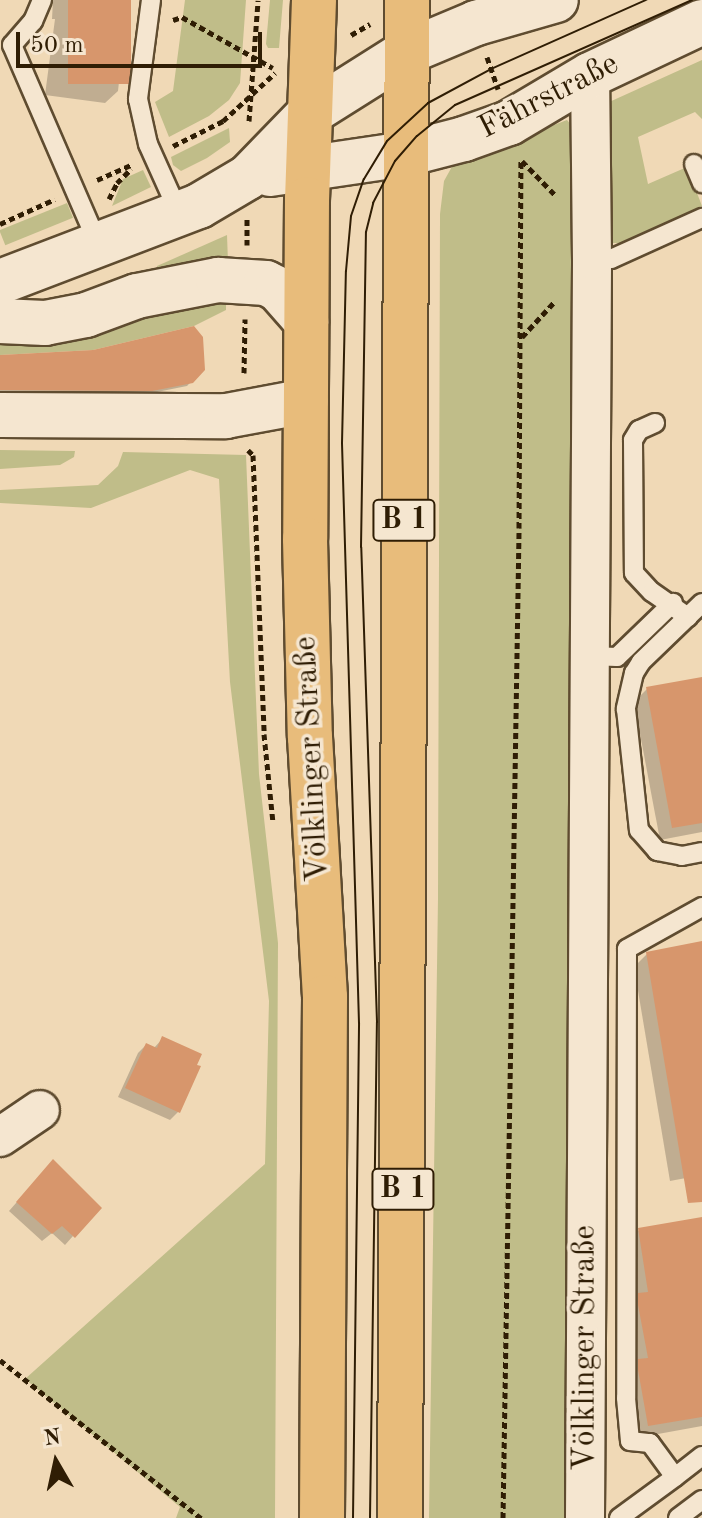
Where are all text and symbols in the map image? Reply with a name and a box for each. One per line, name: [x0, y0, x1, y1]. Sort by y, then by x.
scale bar: [20, 16, 266, 66]
text: 50 m: [30, 34, 84, 58]
street label: Fährstraße: [473, 45, 625, 149]
road number: B 1: [372, 494, 436, 546]
street label: Völklinger Straße: [287, 635, 339, 883]
road number: B 1: [371, 1163, 435, 1215]
street label: Völklinger Straße: [567, 1225, 605, 1471]
north arrow: [16, 1422, 96, 1502]
text: N: [42, 1426, 62, 1450]

